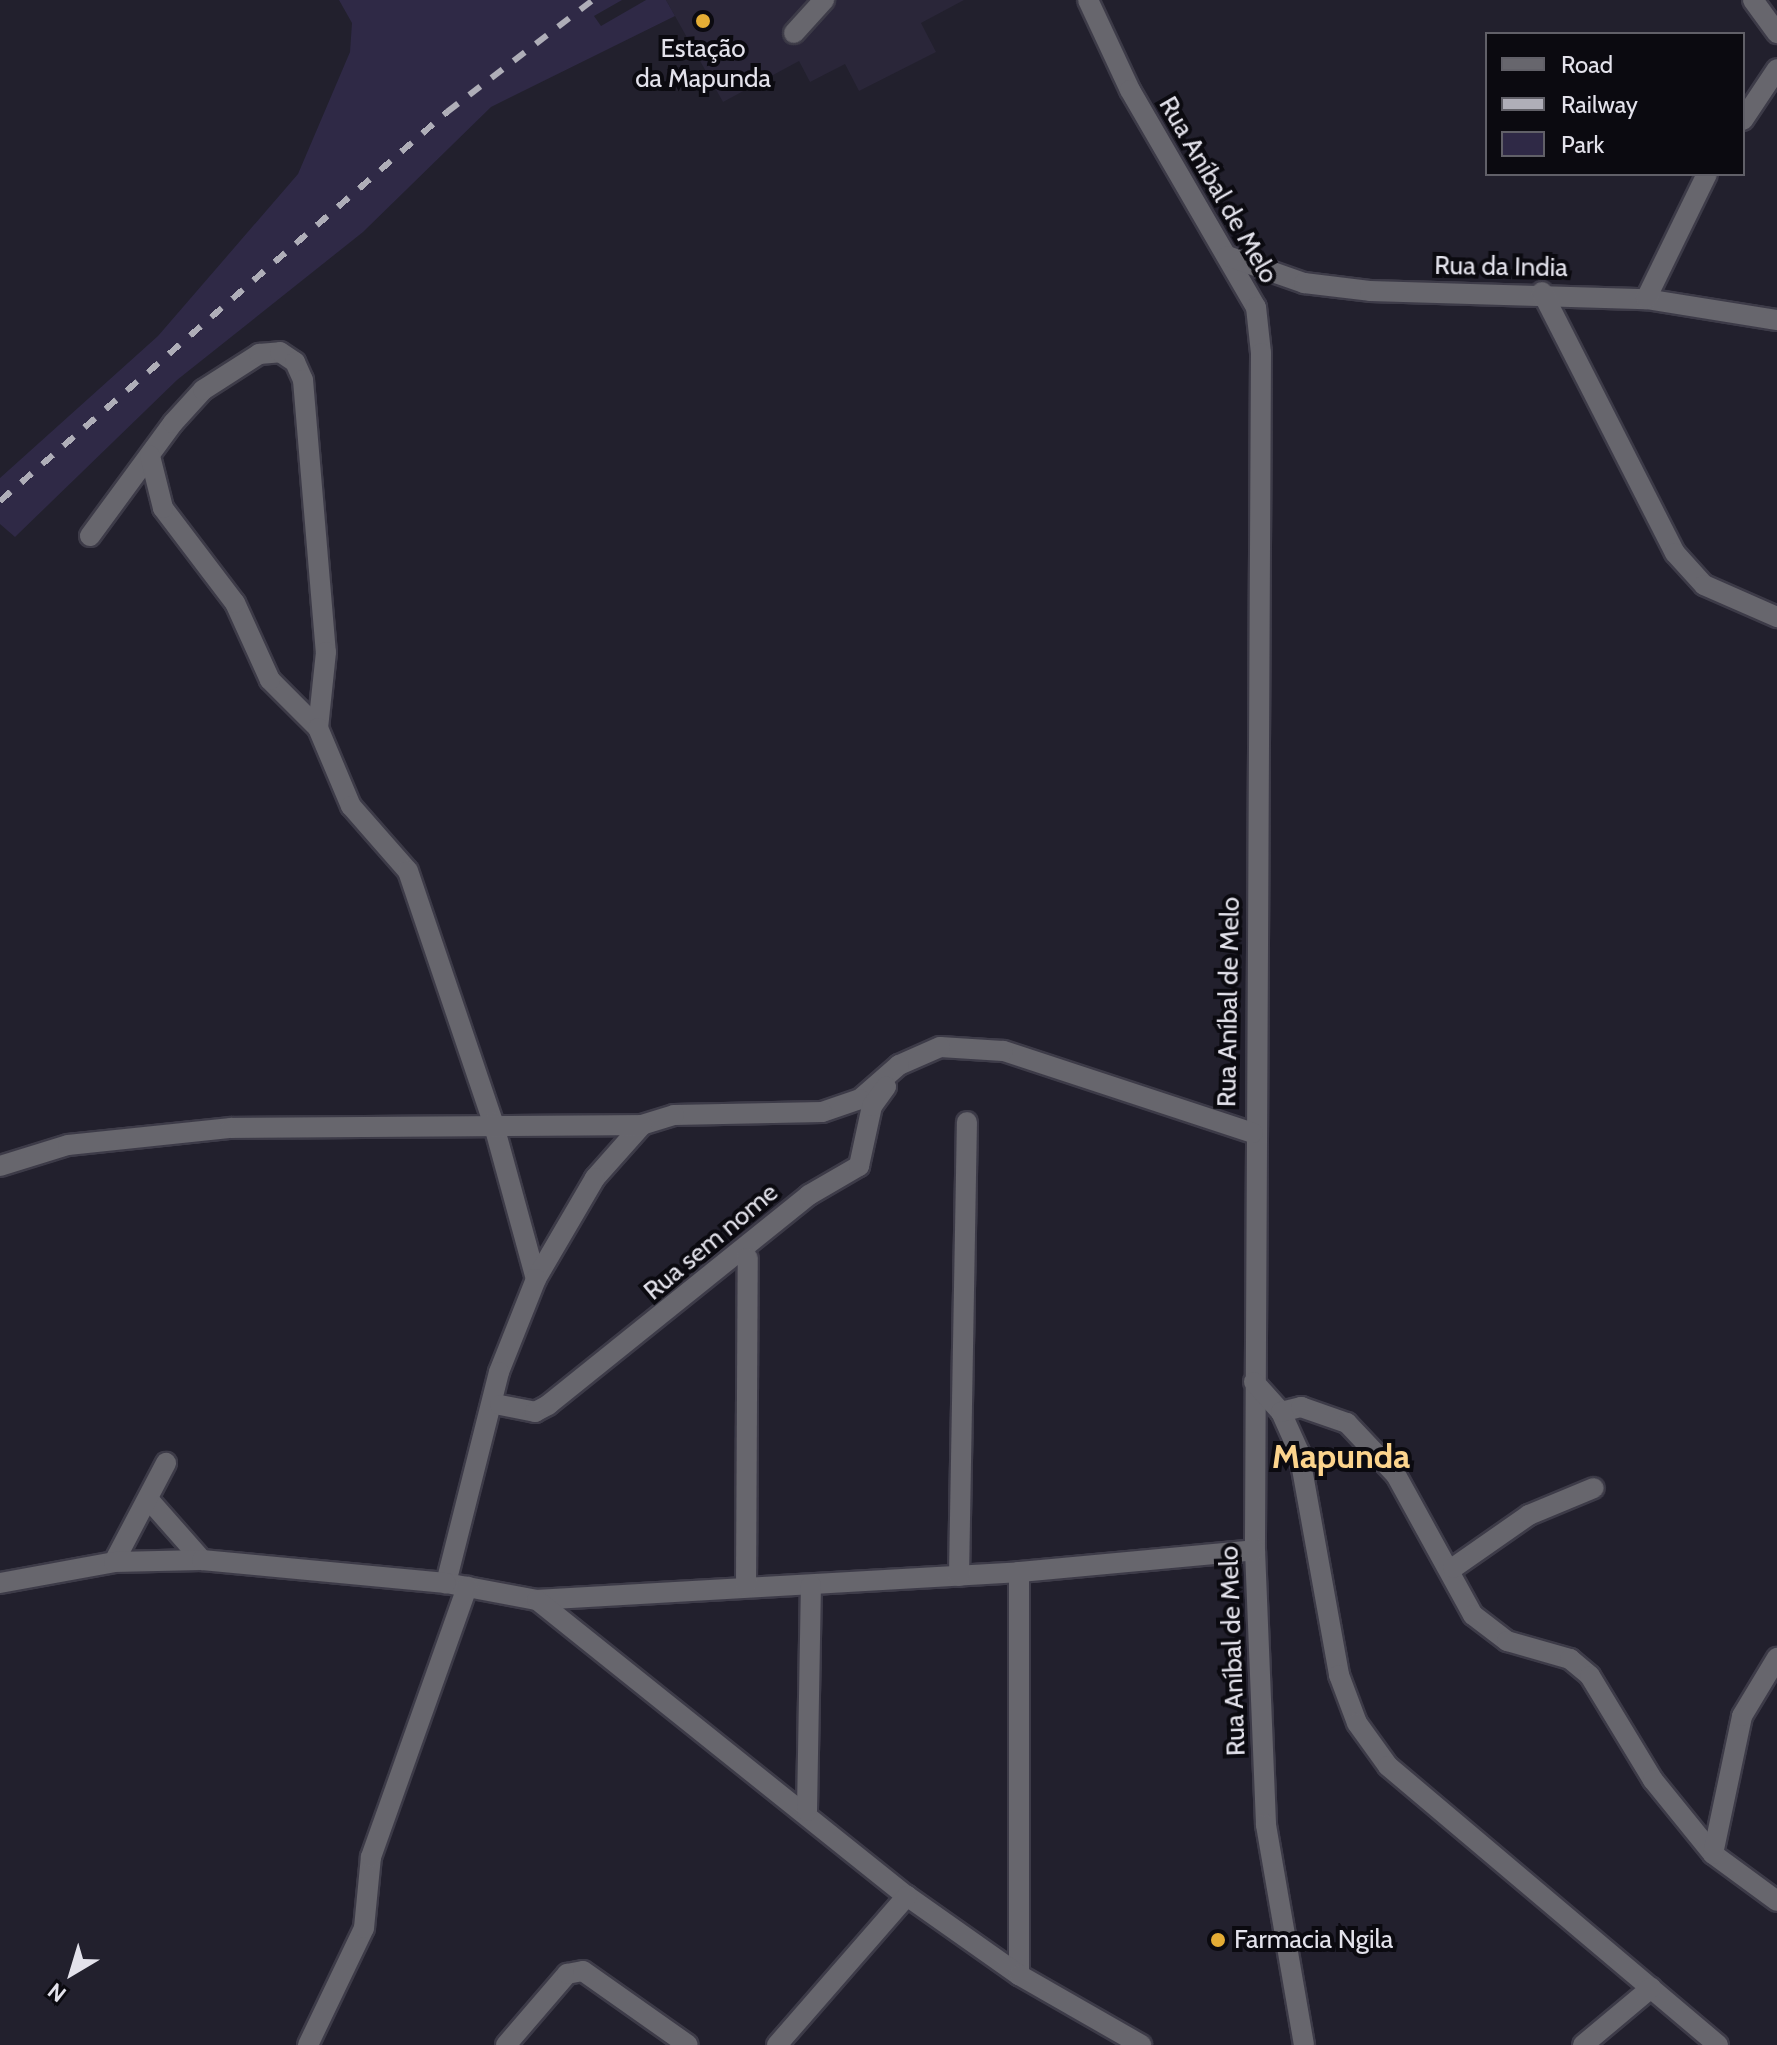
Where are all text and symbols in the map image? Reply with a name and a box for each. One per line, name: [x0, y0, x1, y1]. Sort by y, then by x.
marker: Estação da Mapunda: [694, 12, 712, 30]
legend: [1485, 32, 1745, 176]
place label: Estação da Mapunda: [635, 33, 771, 94]
text: Road: [1561, 50, 1613, 79]
text: Railway: [1561, 90, 1638, 119]
street label: Rua Aníbal de Melo: [1152, 91, 1284, 289]
text: Park: [1561, 130, 1604, 159]
street label: Rua da India: [1434, 250, 1568, 284]
street label: Rua Aníbal de Melo: [1212, 897, 1246, 1107]
street label: Rua sem nome: [638, 1177, 784, 1307]
district label: Mapunda: [1272, 1437, 1410, 1477]
street label: Rua Aníbal de Melo: [1214, 1545, 1252, 1757]
place label: Farmacia Ngila: [1234, 1924, 1393, 1956]
marker: Farmacia Ngila: [1209, 1931, 1227, 1949]
north arrow: [32, 1933, 112, 2013]
text: N: [42, 1977, 71, 2008]

